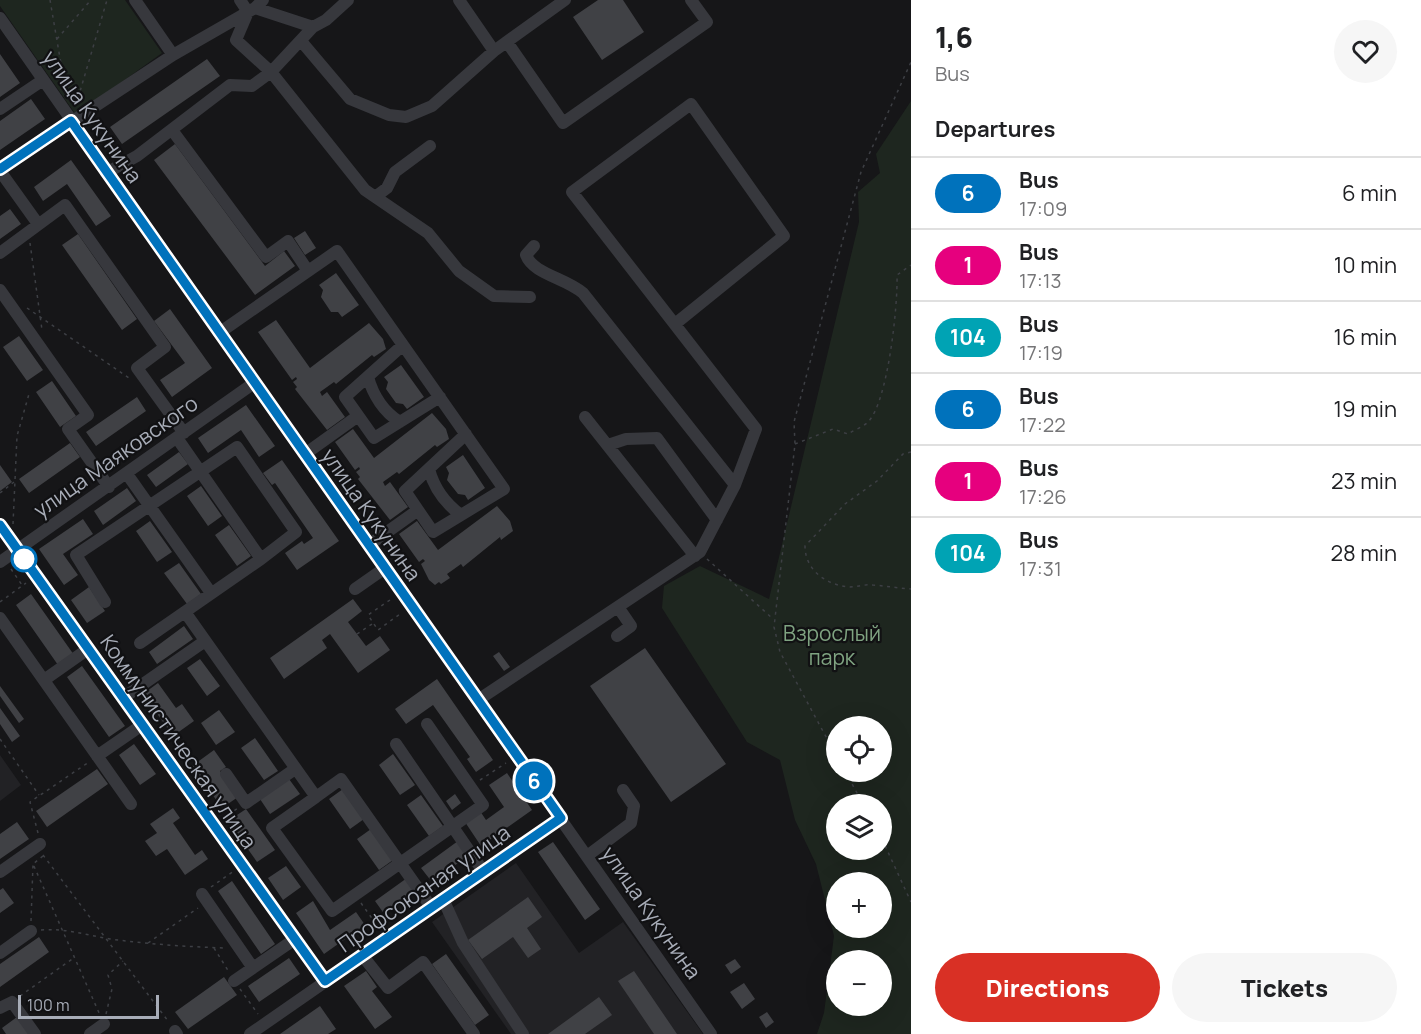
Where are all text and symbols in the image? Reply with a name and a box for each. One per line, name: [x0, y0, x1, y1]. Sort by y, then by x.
text: 1,6: [935, 18, 973, 56]
button: heart: [1334, 20, 1397, 83]
street label: улица Кукунина: [37, 44, 149, 188]
text: Bus: [935, 60, 970, 87]
text: Departures: [935, 114, 1055, 144]
text: Bus: [1019, 165, 1059, 195]
text: 6 min: [1342, 178, 1397, 208]
text: 6: [961, 179, 975, 207]
text: 17:09: [1019, 195, 1067, 222]
text: Bus: [1019, 237, 1059, 267]
text: 10 min: [1334, 250, 1397, 280]
text: 1: [963, 251, 973, 279]
text: 17:13: [1019, 267, 1062, 294]
text: Bus: [1019, 309, 1059, 339]
text: 16 min: [1334, 322, 1397, 352]
text: 104: [950, 323, 986, 351]
text: 17:19: [1019, 339, 1063, 366]
text: Bus: [1019, 381, 1059, 411]
street label: улица Маяковского: [28, 389, 203, 523]
text: 19 min: [1334, 394, 1397, 424]
text: 6: [961, 395, 975, 423]
text: 17:22: [1019, 411, 1066, 438]
street label: улица Кукунина: [316, 442, 428, 586]
text: Bus: [1019, 453, 1059, 483]
text: 23 min: [1331, 466, 1397, 496]
text: 1: [963, 467, 973, 495]
text: 17:26: [1019, 483, 1067, 510]
text: Bus: [1019, 525, 1059, 555]
text: 28 min: [1330, 538, 1397, 568]
text: 104: [950, 539, 986, 567]
unlabelled marker: [11, 546, 37, 572]
text: 17:31: [1019, 555, 1062, 582]
park label: Взрослый парк: [783, 619, 881, 671]
street label: Коммунистическая улица: [94, 629, 263, 854]
map controls: [826, 716, 892, 1016]
button: locate: [826, 716, 892, 782]
line badge: 6: [514, 762, 554, 800]
text: 6: [527, 767, 541, 795]
button: layers: [826, 794, 892, 860]
street label: Профсоюзная улица: [332, 818, 515, 958]
street label: улица Кукунина: [596, 840, 708, 984]
button: +: [826, 872, 892, 938]
button: −: [826, 950, 892, 1016]
button: Directions: [935, 953, 1160, 1022]
button: Tickets: [1172, 953, 1397, 1022]
scale bar: [18, 992, 159, 1020]
text: 100 m: [27, 994, 70, 1016]

